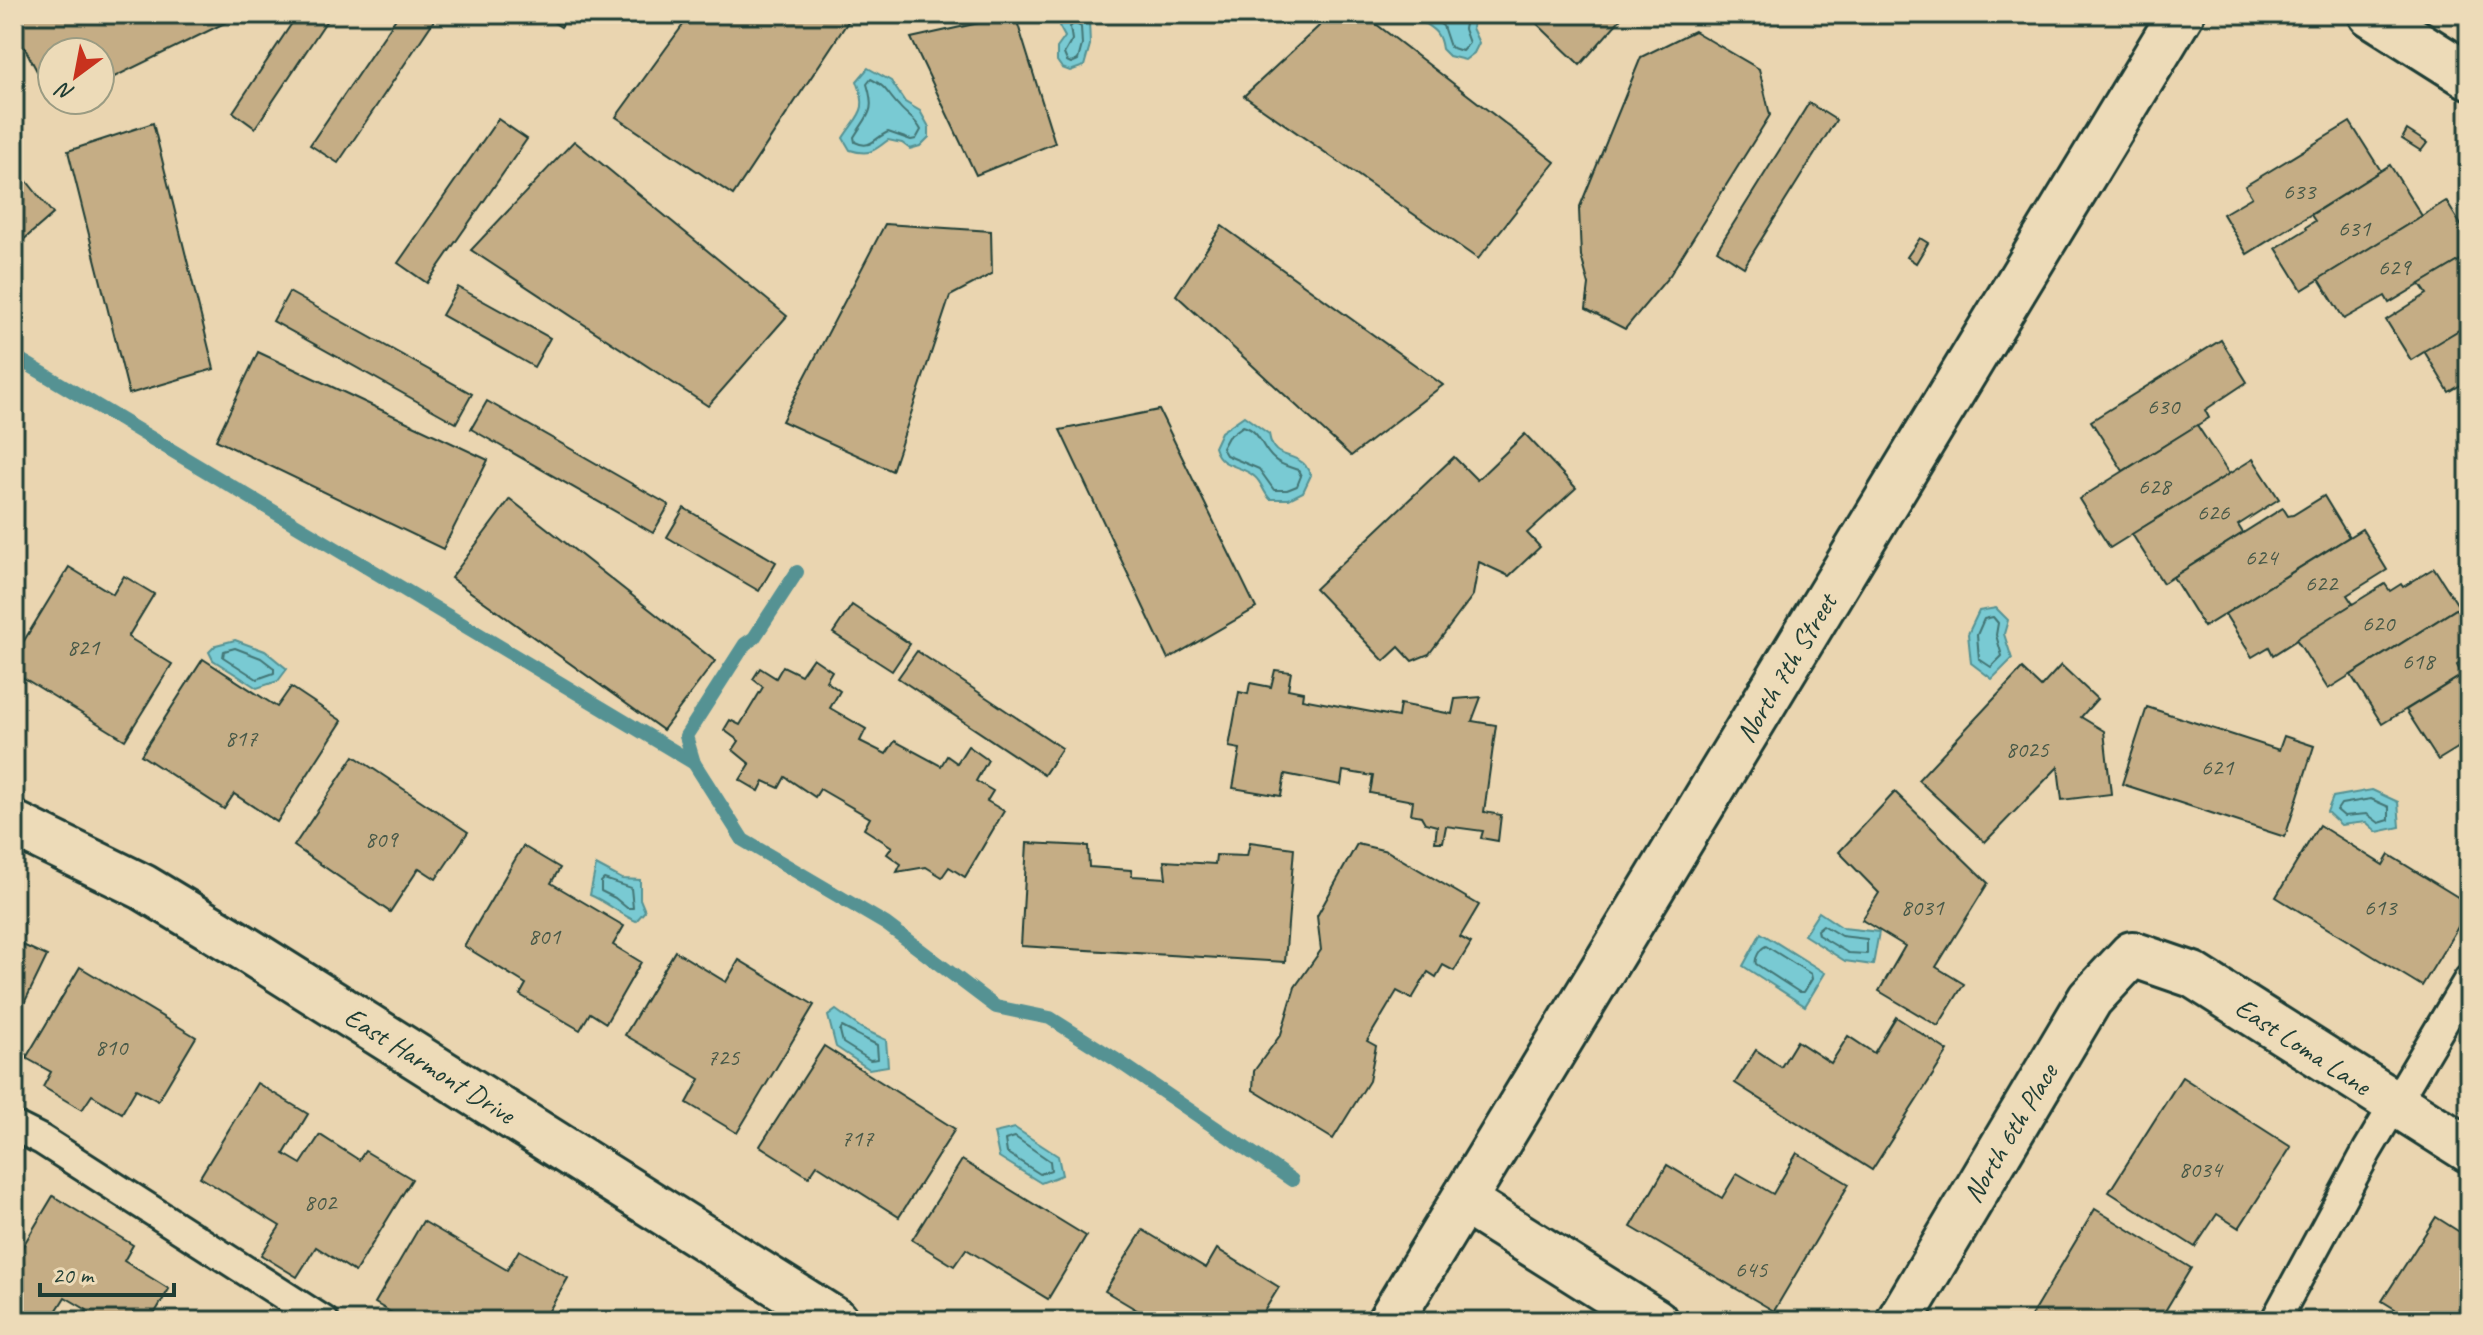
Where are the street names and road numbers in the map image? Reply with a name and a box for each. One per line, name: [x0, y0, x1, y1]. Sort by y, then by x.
street label: North 7th Street: [1728, 585, 1845, 749]
street label: East Loma Lane: [2229, 989, 2379, 1104]
street label: East Harmont Drive: [338, 999, 523, 1132]
street label: North 6th Place: [1955, 1056, 2066, 1209]

